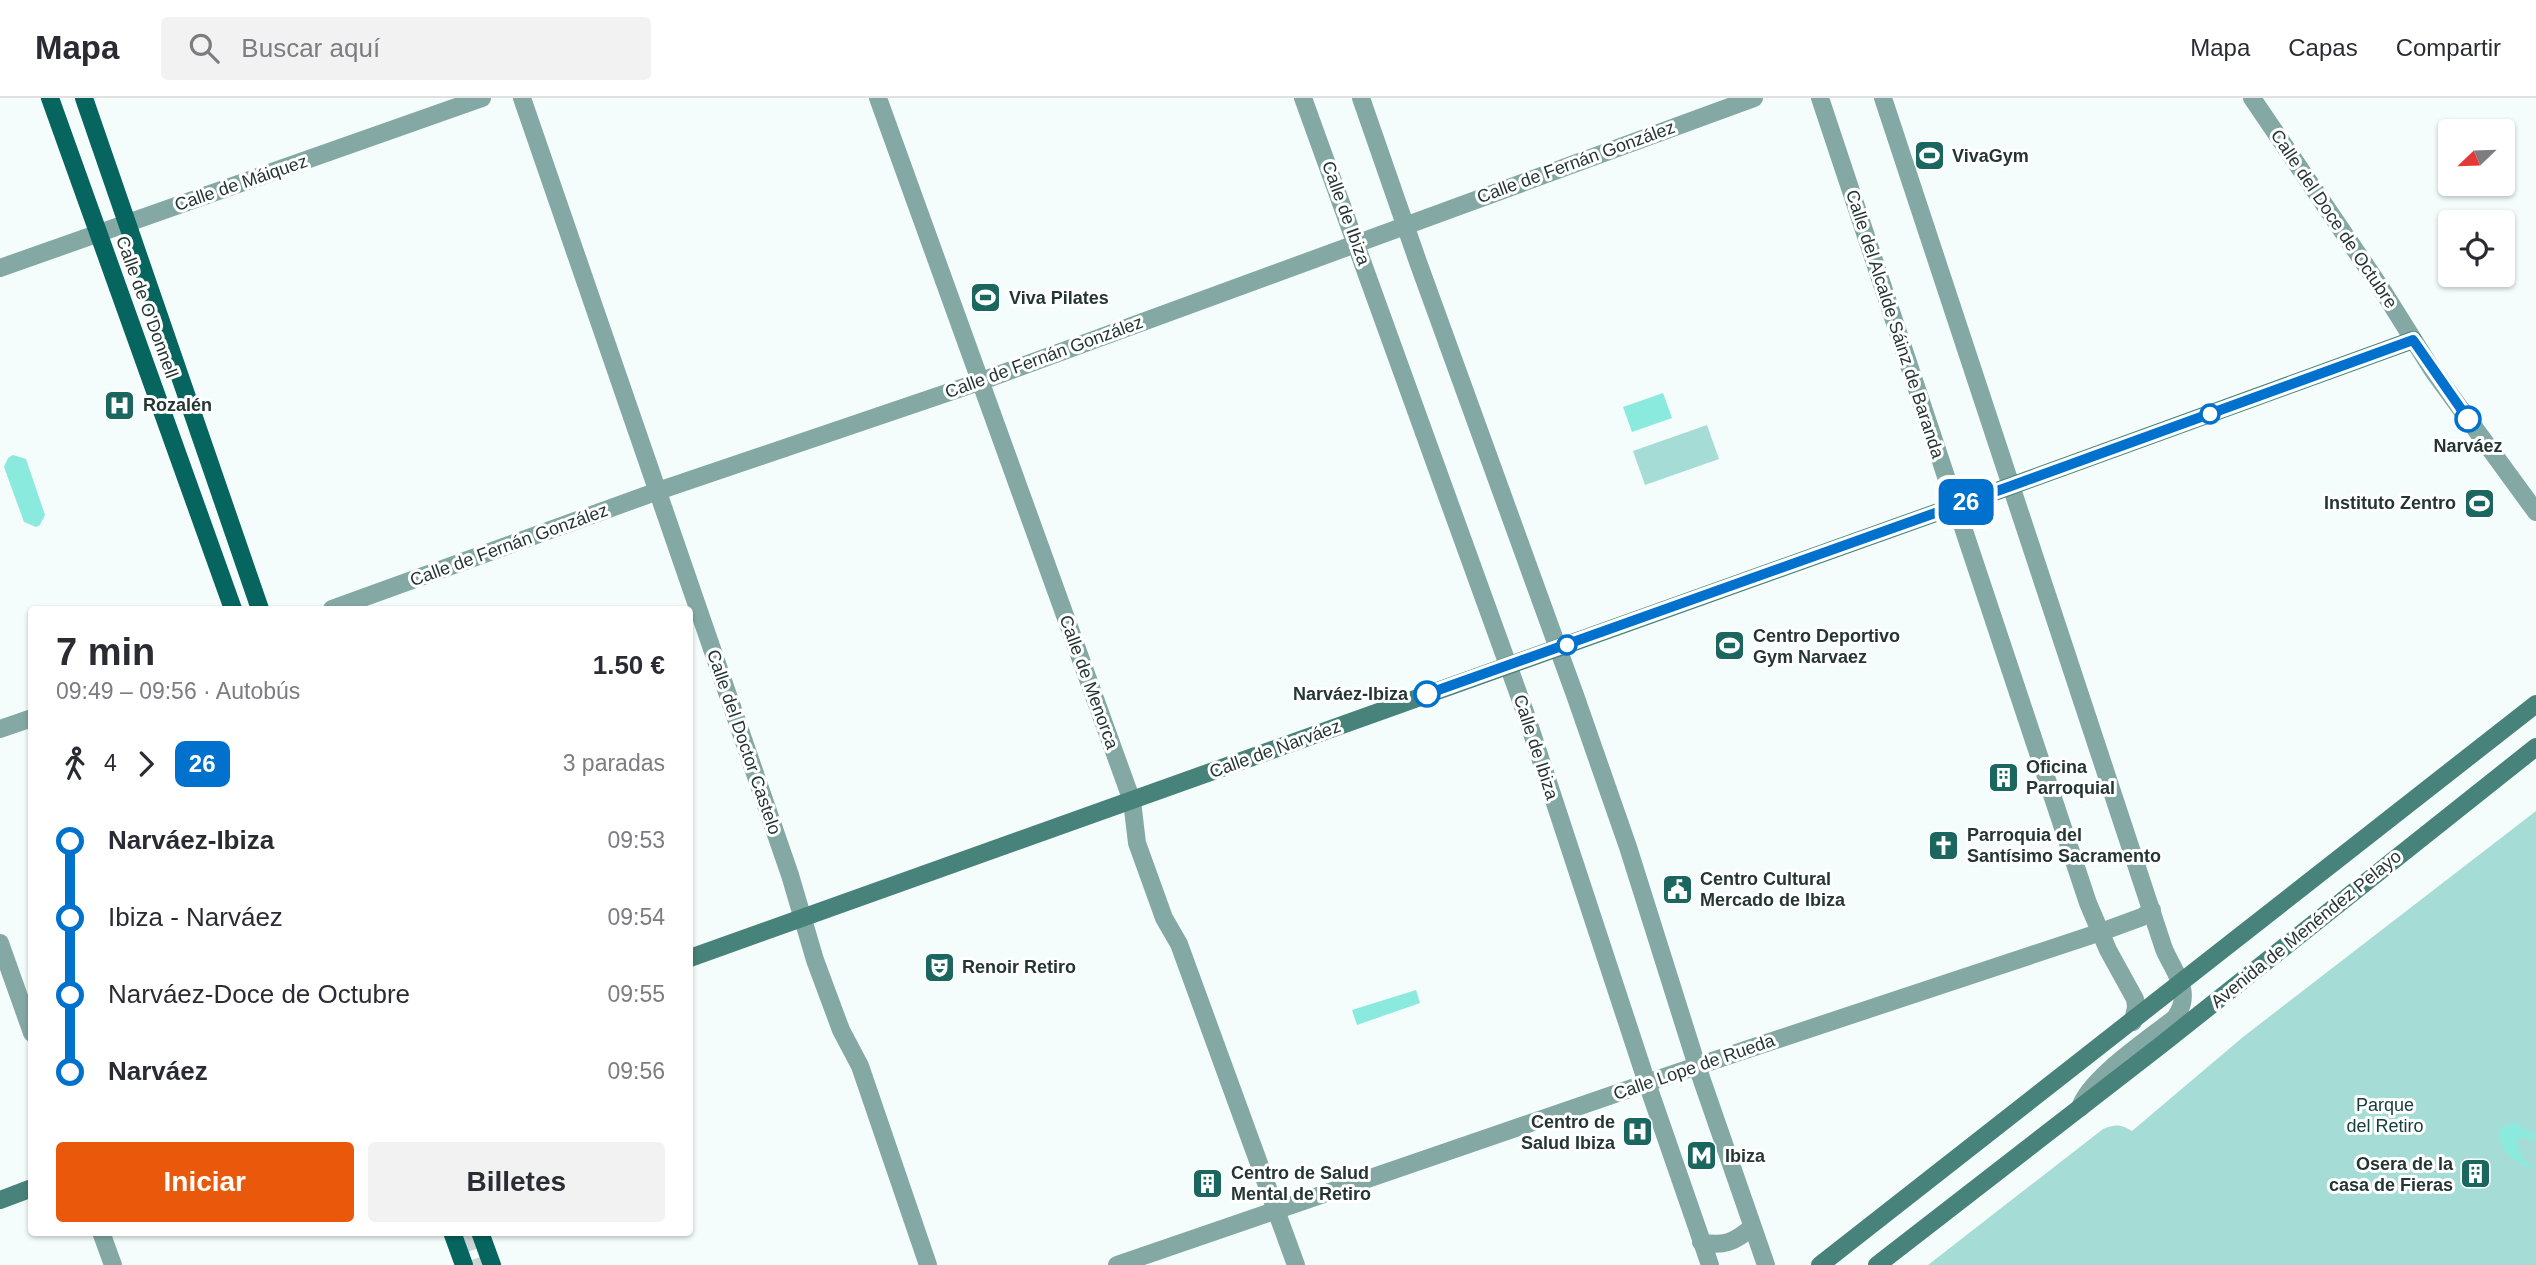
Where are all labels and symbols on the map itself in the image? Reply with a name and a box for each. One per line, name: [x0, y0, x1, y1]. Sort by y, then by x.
street label: Calle de Fernán González: [1474, 117, 1678, 207]
north arrow: [2438, 119, 2515, 196]
street label: Calle del Doce de Octubre: [2267, 126, 2401, 312]
sports icon: VivaGym: [1912, 139, 1946, 173]
place label: VivaGym: [1952, 146, 2029, 166]
street label: Calle de Máiquez: [172, 151, 310, 215]
street label: Calle de Ibiza: [1318, 158, 1374, 269]
street label: Calle del Alcalde Sáinz de Baranda: [1842, 187, 1948, 462]
street label: Calle de O'Donnell: [112, 233, 182, 381]
sports icon: Viva Pilates: [969, 281, 1003, 315]
place label: Viva Pilates: [1009, 288, 1109, 308]
street label: Calle de Fernán González: [942, 312, 1146, 402]
hospital icon: Rozalén: [103, 388, 137, 422]
place label: Rozalén: [143, 395, 212, 415]
unlabelled marker: [2200, 404, 2220, 424]
marker: Narváez: [2455, 406, 2481, 432]
place label: Narváez: [2433, 436, 2503, 456]
line badge: 26: [1934, 479, 1997, 525]
sports icon: Instituto Zentro: [2462, 486, 2496, 520]
place label: Instituto Zentro: [2324, 493, 2456, 513]
street label: Calle de Fernán González: [407, 500, 611, 590]
street label: Calle de Menorca: [1055, 612, 1123, 753]
place label: Centro Deportivo Gym Narvaez: [1753, 626, 1900, 667]
sports icon: Centro Deportivo Gym Narvaez: [1713, 629, 1747, 663]
unlabelled marker: [1557, 635, 1577, 655]
street label: Calle del Doctor Castelo: [703, 647, 785, 837]
marker: Narváez-Ibiza: [1414, 681, 1440, 707]
place label: Narváez-Ibiza: [1293, 684, 1409, 704]
street label: Calle de Ibiza: [1510, 692, 1563, 803]
street label: Calle de Narváez: [1207, 716, 1343, 782]
place label: Oficina Parroquial: [2026, 757, 2115, 798]
building icon: Oficina Parroquial: [1986, 760, 2020, 794]
place label: Parroquia del Santísimo Sacramento: [1967, 825, 2161, 866]
church icon: Parroquia del Santísimo Sacramento: [1927, 828, 1961, 862]
street label: Avenida de Menéndez Pelayo: [2207, 846, 2405, 1012]
place label: Centro Cultural Mercado de Ibiza: [1700, 869, 1846, 910]
public building icon: Centro Cultural Mercado de Ibiza: [1660, 872, 1694, 906]
theatre icon: Renoir Retiro: [922, 950, 956, 984]
place label: Renoir Retiro: [962, 957, 1076, 977]
street label: Calle Lope de Rueda: [1611, 1030, 1778, 1104]
park label: Parque del Retiro: [2346, 1095, 2424, 1136]
place label: Centro de Salud Ibiza: [1521, 1112, 1616, 1153]
hospital icon: Centro de Salud Ibiza: [1621, 1115, 1655, 1149]
metro station icon: Ibiza: [1685, 1139, 1719, 1173]
place label: Ibiza: [1725, 1146, 1766, 1166]
place label: Osera de la casa de Fieras: [2329, 1154, 2454, 1195]
building icon: Osera de la casa de Fieras: [2459, 1157, 2493, 1191]
place label: Centro de Salud Mental de Retiro: [1231, 1163, 1371, 1204]
building icon: Centro de Salud Mental de Retiro: [1191, 1166, 1225, 1200]

